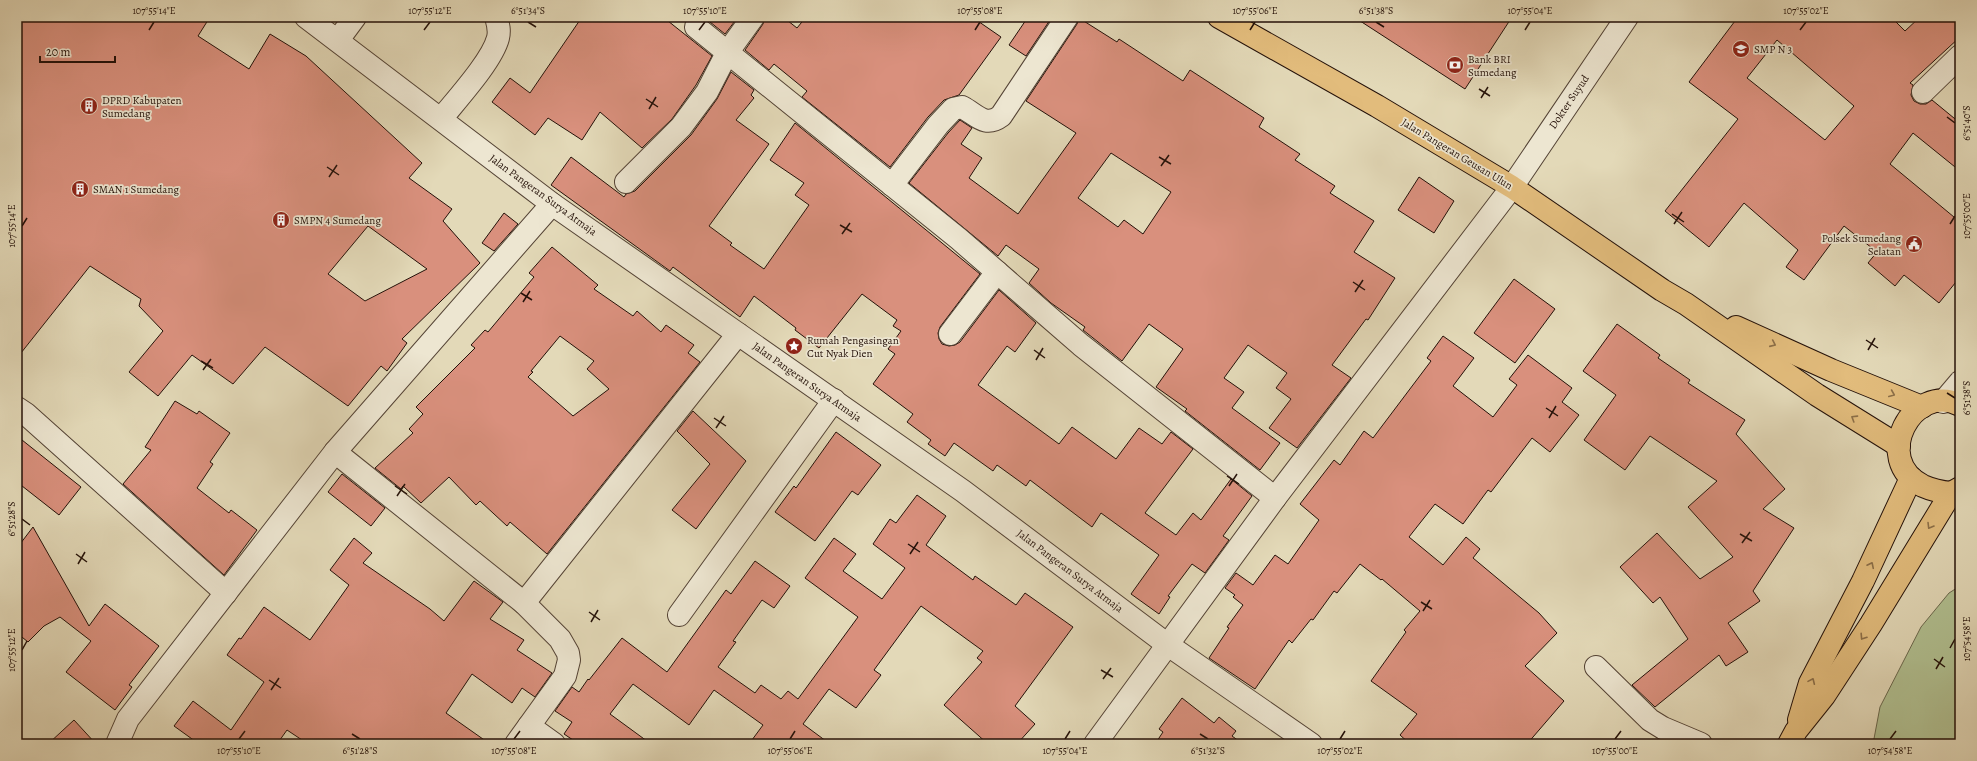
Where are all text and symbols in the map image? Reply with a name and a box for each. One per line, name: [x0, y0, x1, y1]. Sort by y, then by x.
text: 107°55'14"E: [132, 4, 176, 17]
text: 107°55'12"E: [408, 4, 452, 17]
text: 6°51'34"S: [511, 4, 545, 17]
text: 107°55'10"E: [683, 4, 727, 17]
text: 107°55'08"E: [957, 4, 1003, 17]
text: 107°55'06"E: [1232, 4, 1278, 17]
text: 6°51'38"S: [1359, 4, 1393, 17]
text: 107°55'04"E: [1507, 4, 1553, 17]
text: 107°55'02"E: [1783, 4, 1829, 17]
scale bar: [40, 38, 115, 64]
school or university icon: SMP N 3: [1731, 39, 1751, 59]
place label: SMP N 3: [1754, 42, 1792, 57]
text: 20 m: [46, 44, 70, 60]
place label: Bank BRI Sumedang: [1468, 52, 1517, 80]
bank icon: Bank BRI Sumedang: [1445, 55, 1465, 75]
street label: Dokter Suyud: [1545, 72, 1593, 132]
place label: DPRD Kabupaten Sumedang: [102, 93, 181, 121]
building icon: DPRD Kabupaten Sumedang: [79, 96, 99, 116]
text: 6°51'40"S: [1960, 105, 1973, 141]
street label: Jalan Pangeran Geusan Ulun: [1399, 115, 1515, 193]
street label: Jalan Pangeran Surya Atmaja: [486, 151, 601, 240]
building icon: SMAN 1 Sumedang: [70, 179, 90, 199]
place label: SMAN 1 Sumedang: [93, 182, 180, 197]
text: 107°55'00"E: [1960, 193, 1973, 239]
text: 107°55'14"E: [5, 204, 18, 248]
building icon: SMPN 4 Sumedang: [271, 210, 291, 230]
place label: SMPN 4 Sumedang: [294, 213, 381, 228]
place label: Polsek Sumedang Selatan: [1822, 231, 1901, 259]
public building icon: Polsek Sumedang Selatan: [1904, 234, 1924, 254]
place label: Rumah Pengasingan Cut Nyak Dien: [807, 333, 899, 361]
place icon: Rumah Pengasingan Cut Nyak Dien: [784, 336, 804, 356]
street label: Jalan Pangeran Surya Atmaja: [750, 339, 865, 426]
one-way arrow: [1768, 339, 1776, 347]
text: 6°51'38"S: [1960, 381, 1973, 415]
one-way arrow: [1889, 390, 1896, 398]
one-way arrow: [1851, 415, 1858, 423]
text: 6°51'28"S: [5, 502, 18, 537]
one-way arrow: [1928, 522, 1935, 529]
street label: Jalan Pangeran Surya Atmaja: [1014, 526, 1127, 617]
one-way arrow: [1866, 562, 1874, 569]
text: 107°54'58"E: [1960, 617, 1973, 661]
text: 107°55'12"E: [5, 628, 18, 672]
one-way arrow: [1860, 633, 1867, 640]
one-way arrow: [1807, 677, 1815, 684]
text: 107°55'10"E: [217, 744, 261, 757]
text: 6°51'28"S: [343, 744, 378, 757]
text: 107°55'08"E: [491, 744, 537, 757]
text: 107°55'06"E: [767, 744, 813, 757]
text: 107°55'04"E: [1042, 744, 1088, 757]
text: 6°51'32"S: [1191, 744, 1225, 757]
text: 107°55'02"E: [1317, 744, 1363, 757]
text: 107°55'00"E: [1592, 744, 1638, 757]
text: 107°54'58"E: [1868, 744, 1912, 757]

